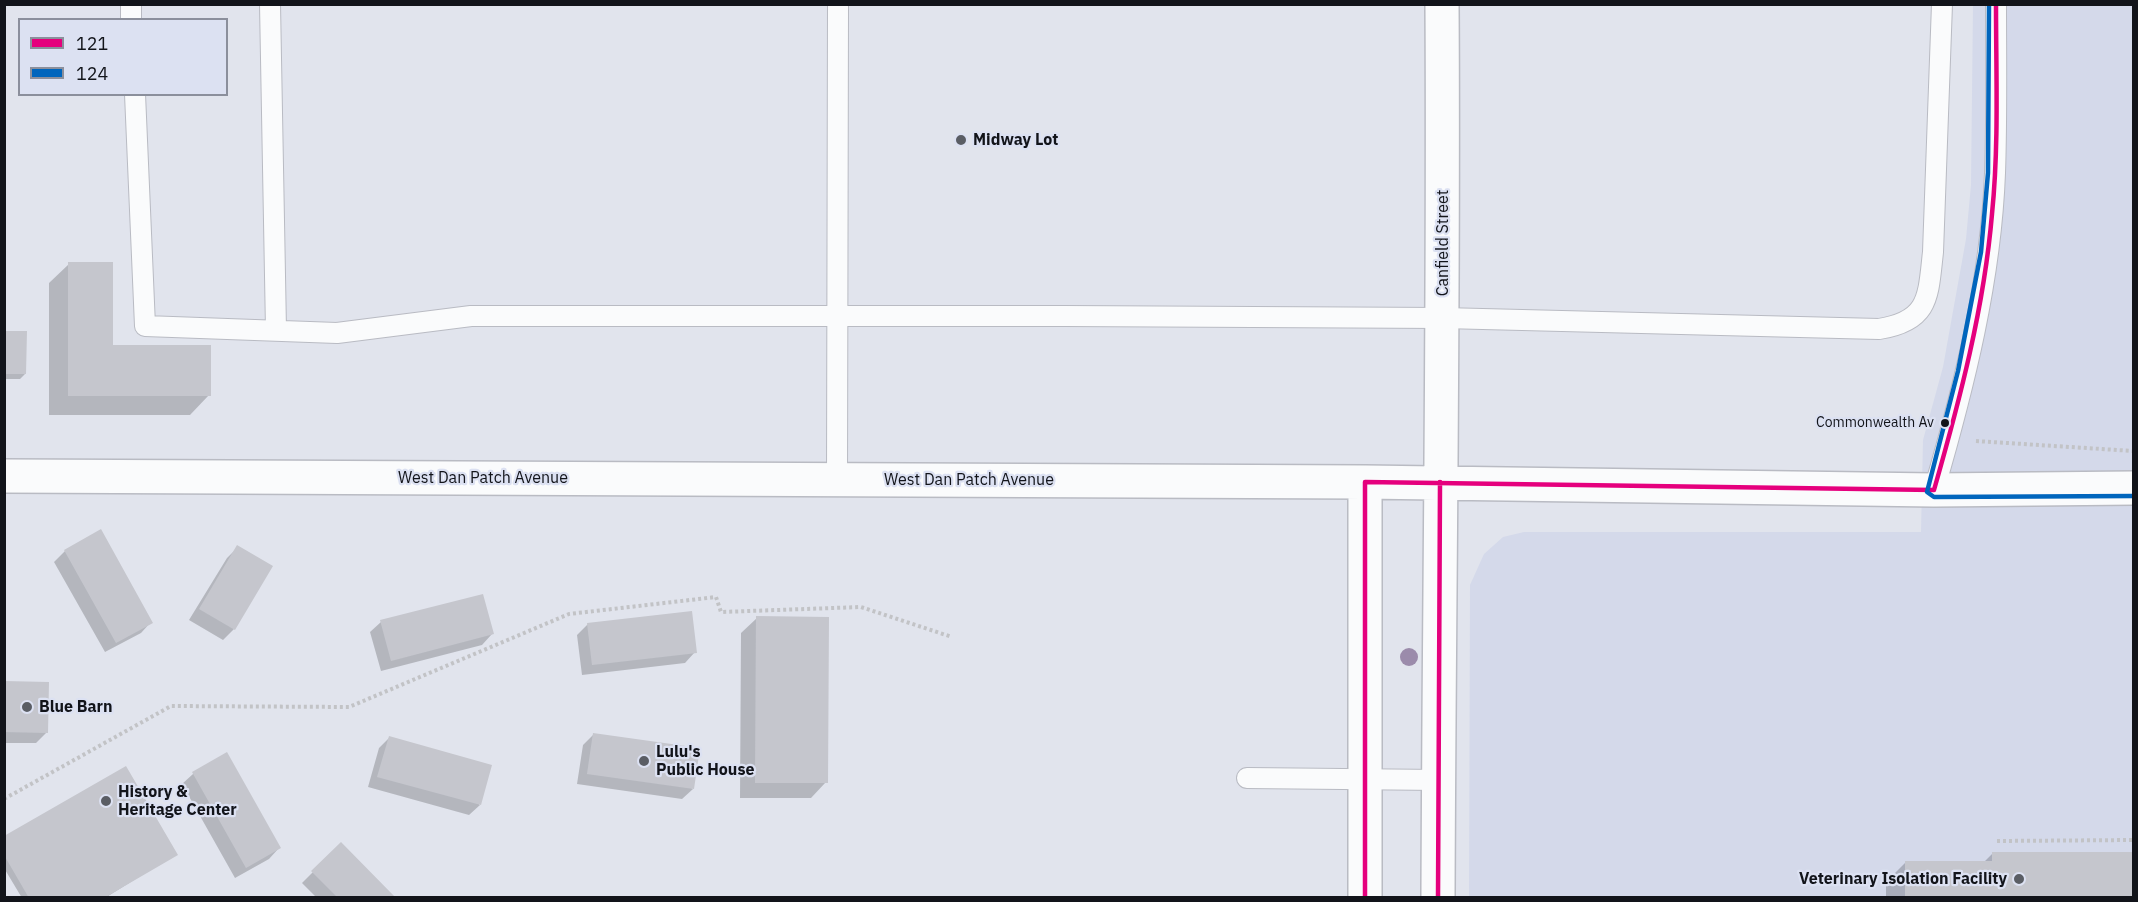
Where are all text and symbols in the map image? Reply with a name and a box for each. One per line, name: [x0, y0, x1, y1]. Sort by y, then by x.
legend: [18, 18, 228, 96]
text: 121: [76, 32, 108, 55]
text: 124: [76, 62, 108, 85]
place label: Midway Lot: [973, 130, 1058, 150]
marker: Midway Lot: [954, 133, 968, 147]
street label: Canfield Street: [1433, 190, 1453, 296]
place label: Commonwealth Av: [1816, 415, 1934, 431]
marker: Commonwealth Av: [1939, 417, 1951, 429]
street label: West Dan Patch Avenue: [398, 468, 568, 488]
street label: West Dan Patch Avenue: [884, 470, 1054, 490]
place label: Blue Barn: [39, 697, 113, 717]
marker: Blue Barn: [20, 700, 34, 714]
place label: Lulu's Public House: [656, 742, 754, 780]
marker: Lulu's Public House: [637, 754, 651, 768]
place label: History & Heritage Center: [118, 782, 237, 820]
marker: History & Heritage Center: [99, 794, 113, 808]
place label: Veterinary Isolation Facility: [1799, 869, 2007, 889]
marker: Veterinary Isolation Facility: [2012, 872, 2026, 886]

